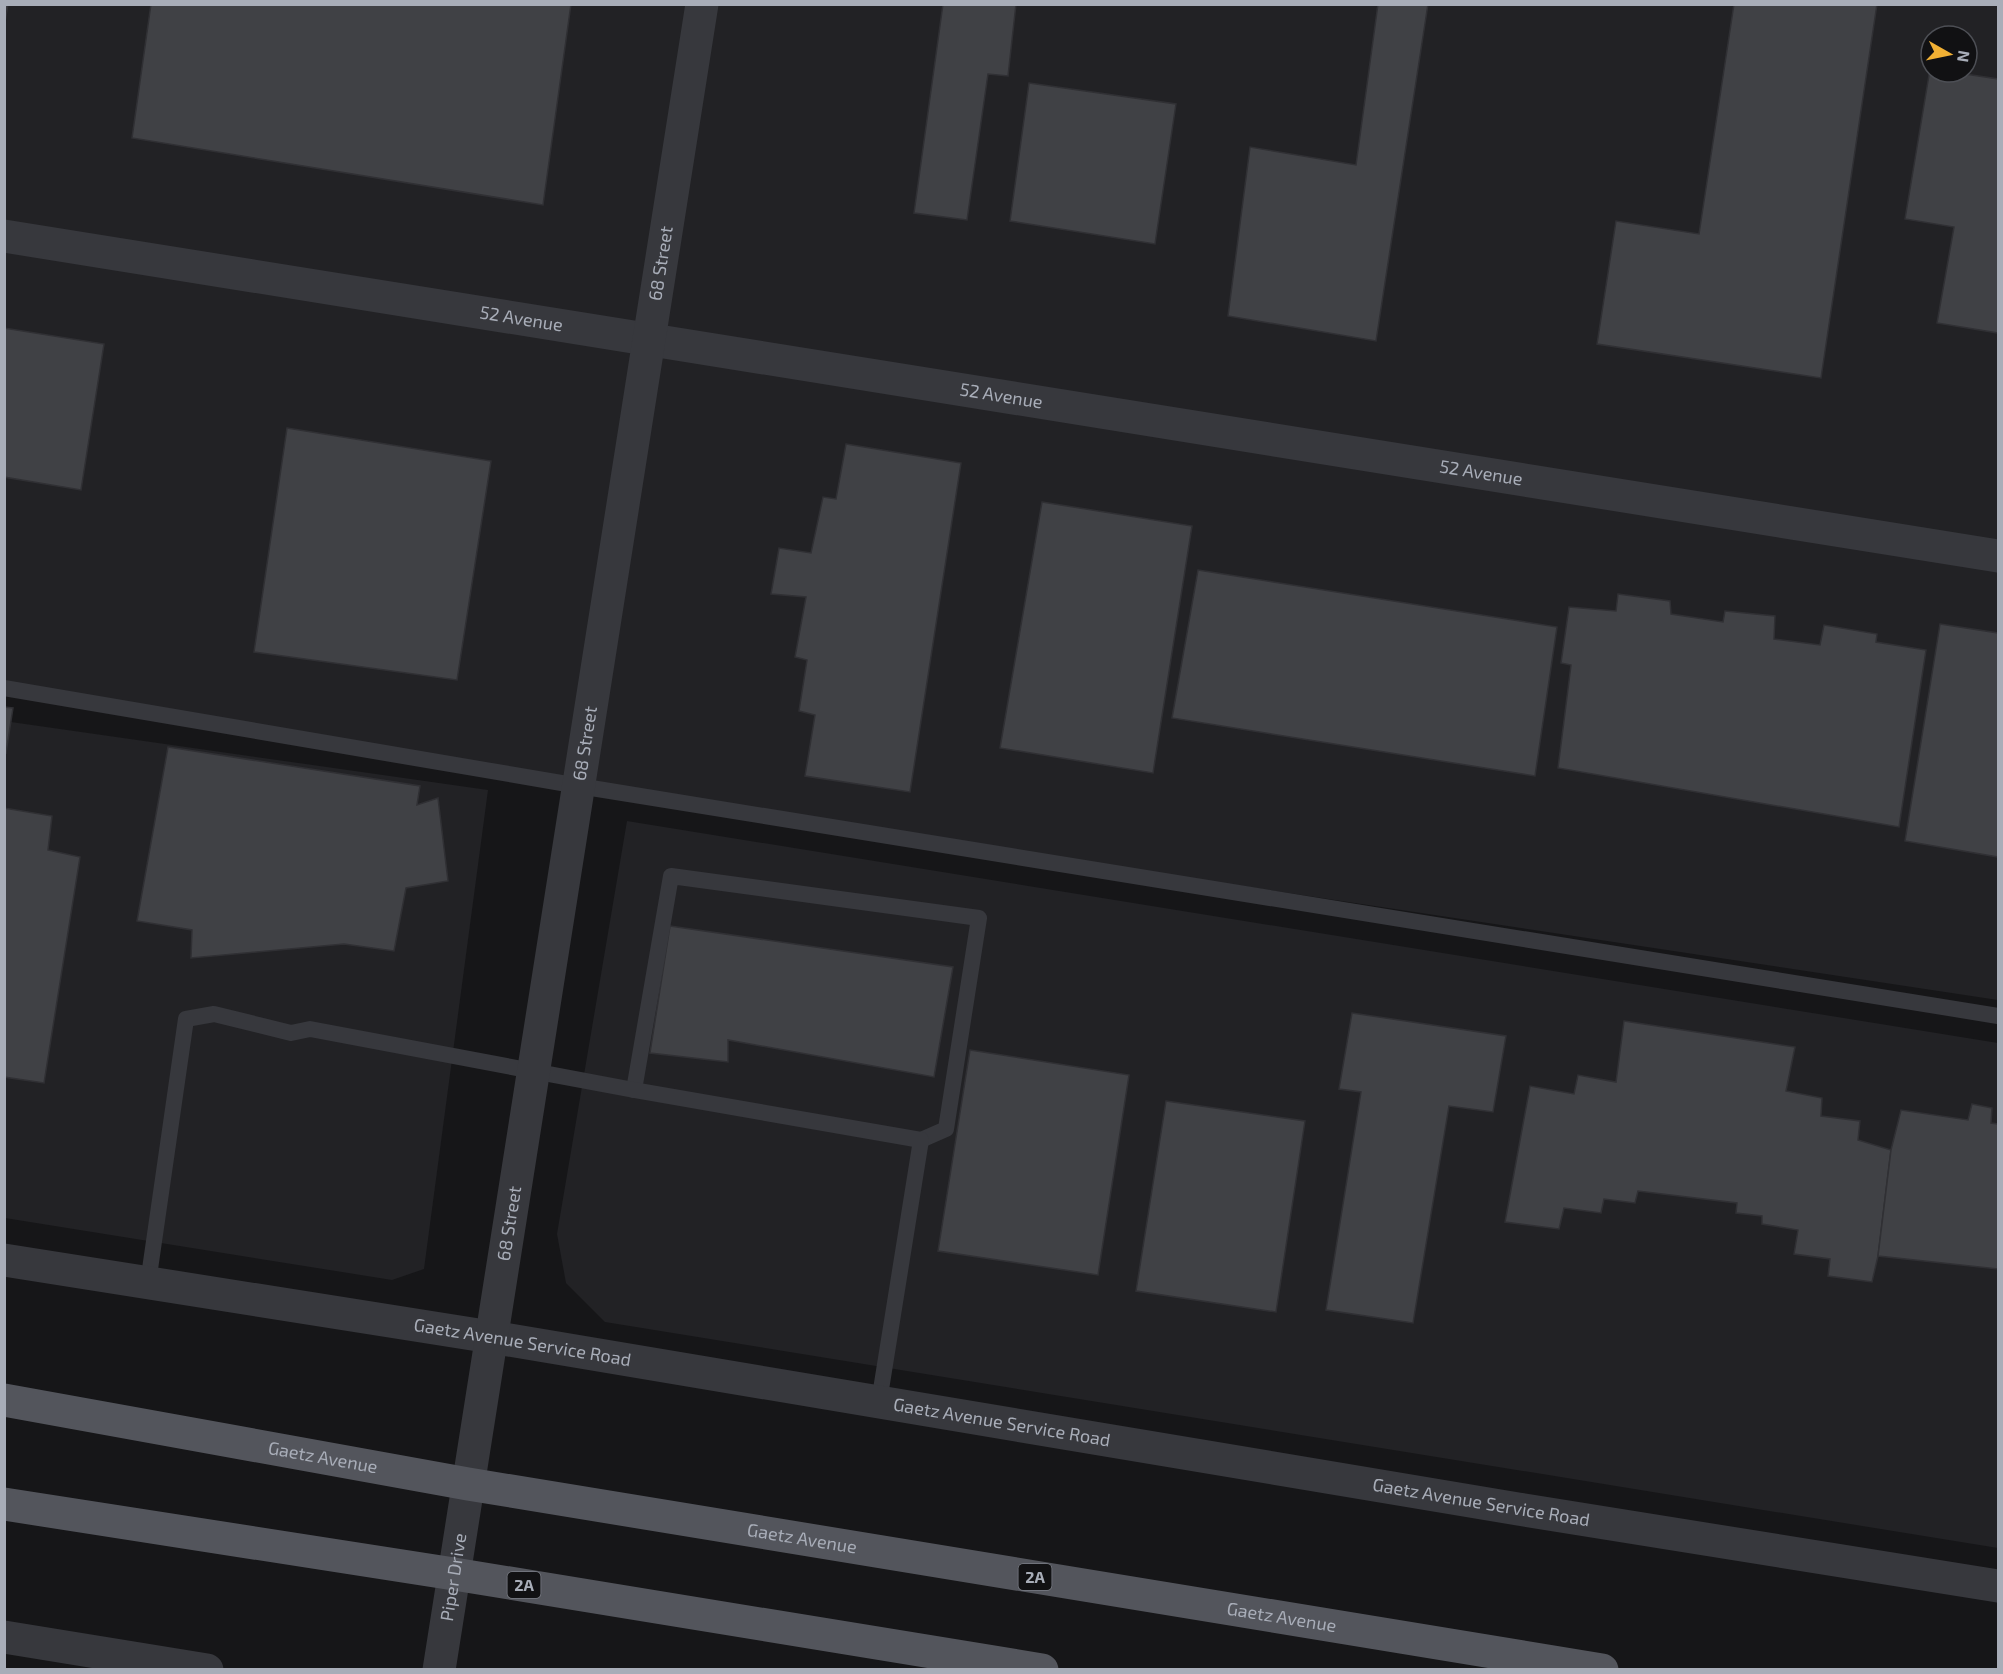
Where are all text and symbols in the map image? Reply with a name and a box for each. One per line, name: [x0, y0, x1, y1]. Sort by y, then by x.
north arrow: [1919, 24, 1979, 84]
text: N: [1954, 49, 1975, 64]
street label: 68 Street: [643, 224, 677, 302]
street label: 52 Avenue: [478, 301, 565, 336]
street label: 52 Avenue: [958, 378, 1044, 413]
street label: 52 Avenue: [1438, 455, 1524, 490]
street label: 68 Street: [568, 704, 601, 782]
street label: 68 Street: [492, 1184, 525, 1262]
street label: Gaetz Avenue Service Road: [412, 1313, 633, 1370]
street label: Gaetz Avenue Service Road: [892, 1393, 1112, 1451]
street label: Gaetz Avenue: [266, 1436, 380, 1477]
street label: Gaetz Avenue Service Road: [1371, 1473, 1592, 1530]
street label: Gaetz Avenue: [746, 1518, 859, 1558]
street label: Piper Drive: [435, 1531, 470, 1623]
road number: 2A: [1018, 1564, 1052, 1590]
road number: 2A: [508, 1572, 540, 1598]
street label: Gaetz Avenue: [1225, 1597, 1338, 1636]

